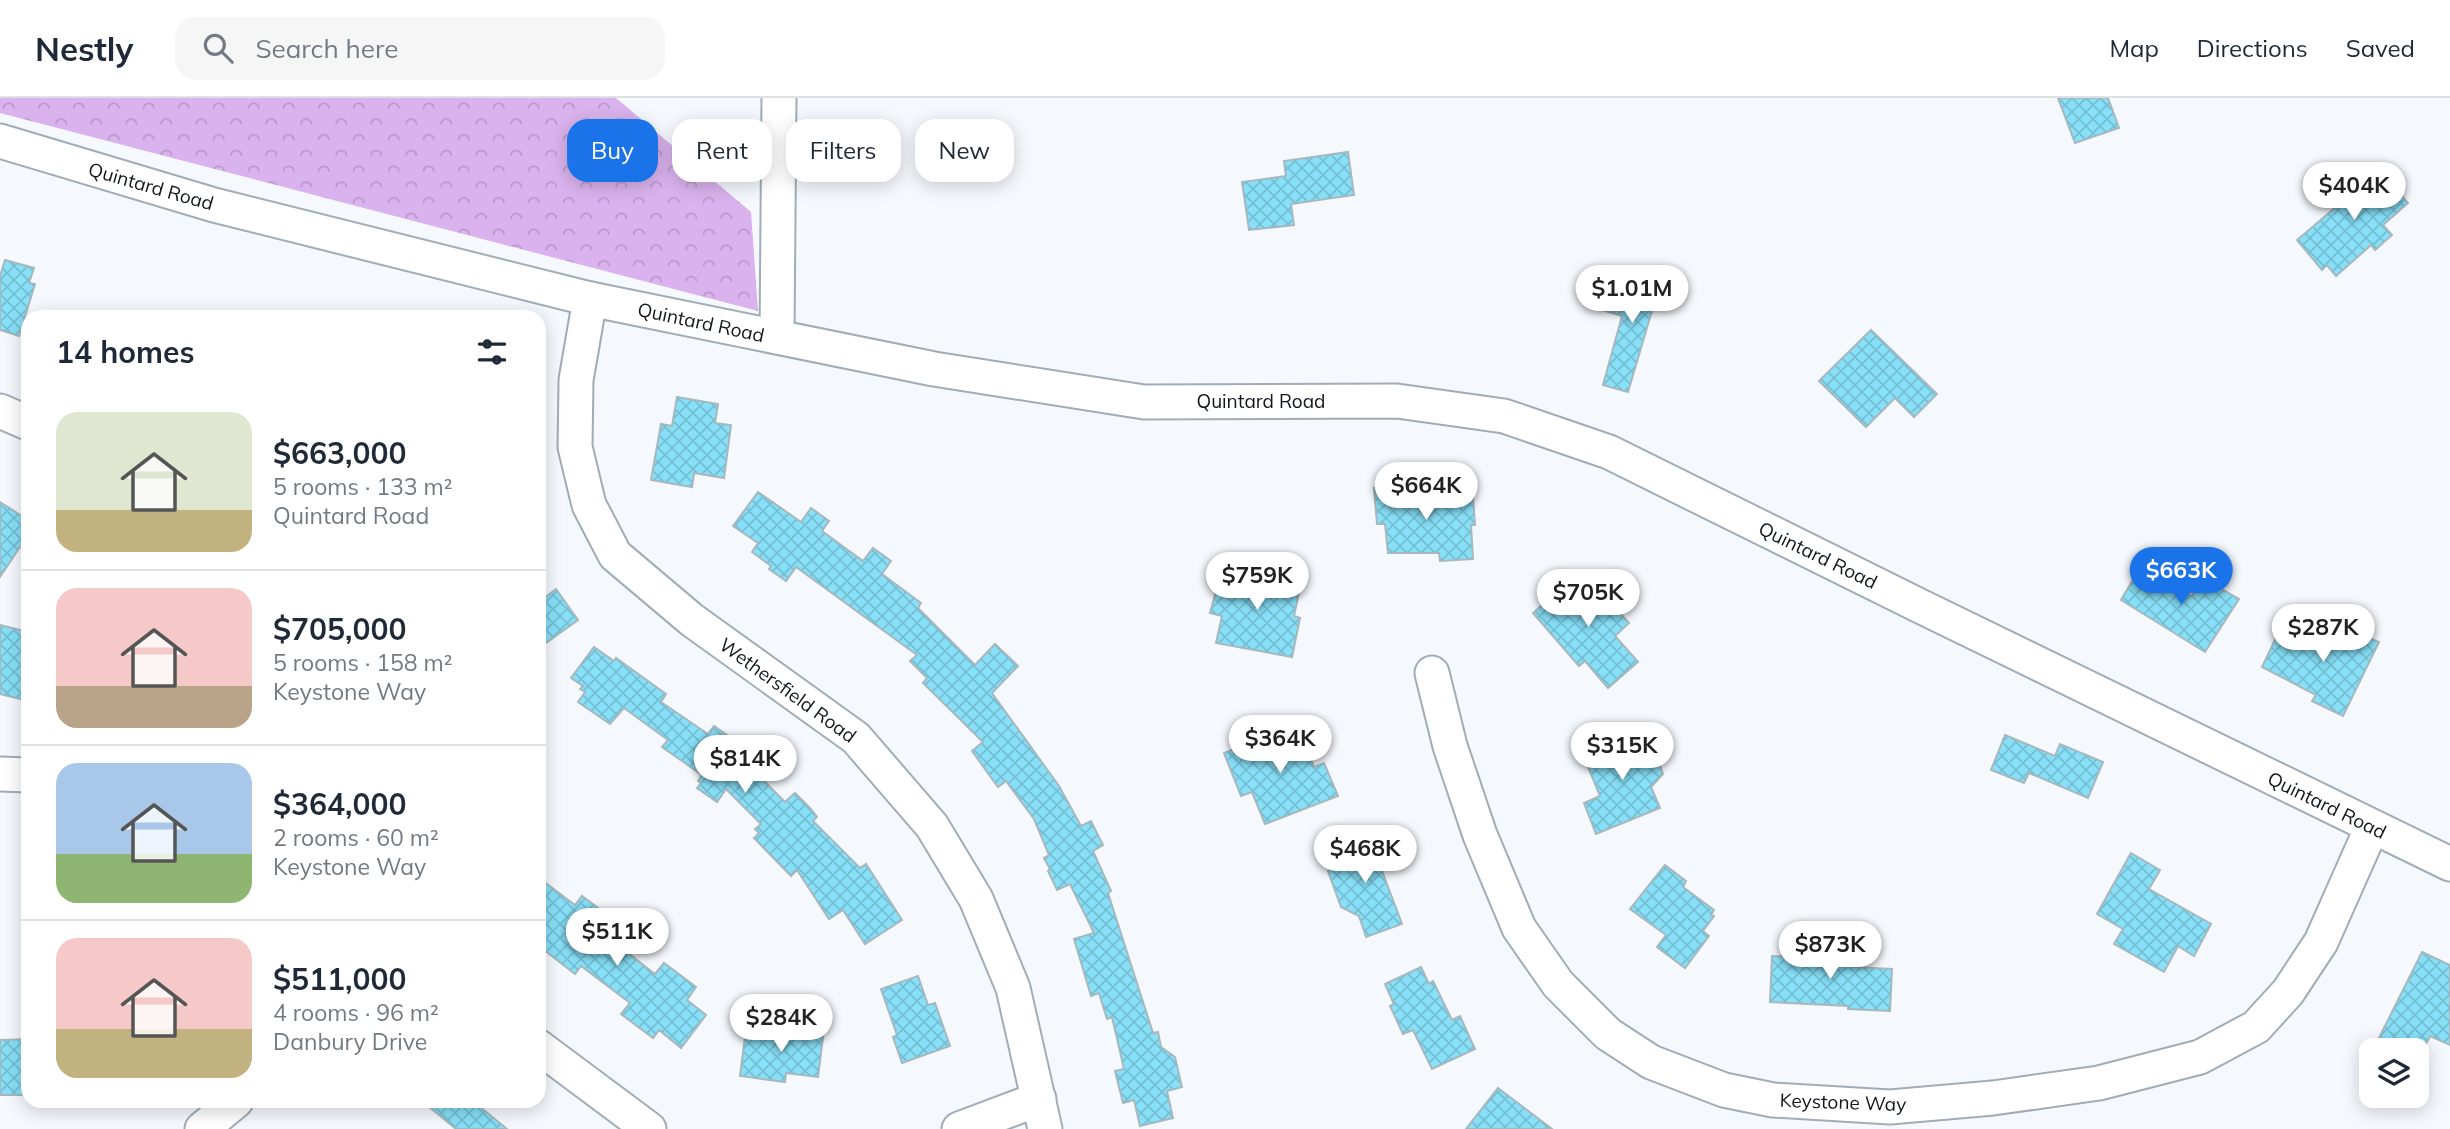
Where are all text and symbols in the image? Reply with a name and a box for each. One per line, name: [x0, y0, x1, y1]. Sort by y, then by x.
search box: [175, 17, 665, 80]
text: Nestly: [35, 28, 133, 69]
icon: search: [199, 29, 237, 67]
text: Search here: [255, 32, 398, 65]
text: Map: [2109, 33, 2159, 63]
text: Directions: [2197, 33, 2308, 63]
text: Saved: [2346, 33, 2415, 63]
chip: Buy: [567, 119, 658, 182]
chip: Rent: [672, 119, 772, 182]
chip: Filters: [786, 119, 901, 182]
chip: New: [915, 119, 1014, 182]
street label: Quintard Road: [86, 157, 216, 215]
pin: $404K: [2305, 162, 2403, 222]
text: $404K: [2319, 170, 2389, 199]
pin: $1.01M: [1575, 266, 1689, 325]
text: $1.01M: [1592, 273, 1672, 302]
street label: Quintard Road: [635, 297, 767, 347]
text: 14 homes: [56, 333, 195, 371]
icon: filters: [473, 333, 511, 371]
street label: Quintard Road: [1196, 389, 1326, 413]
text: $663,000: [273, 434, 406, 472]
icon: home: [112, 440, 196, 524]
pin: $664K: [1377, 462, 1475, 522]
text: $664K: [1391, 470, 1461, 499]
text: 5 rooms · 133 m²: [273, 472, 453, 501]
text: Quintard Road: [273, 501, 429, 530]
street label: Quintard Road: [1755, 516, 1881, 594]
pin: $663K: [2132, 547, 2230, 607]
pin: $759K: [1208, 552, 1306, 612]
text: $663K: [2146, 555, 2216, 584]
text: $759K: [1222, 560, 1292, 589]
pin: $705K: [1539, 570, 1637, 629]
text: $705K: [1553, 577, 1623, 606]
pin: $287K: [2274, 604, 2372, 664]
text: $705,000: [273, 610, 406, 648]
text: $287K: [2288, 612, 2358, 641]
icon: home: [112, 616, 196, 700]
street label: Wethersfield Road: [715, 632, 861, 748]
text: 5 rooms · 158 m²: [273, 648, 453, 677]
text: Keystone Way: [273, 677, 426, 706]
pin: $364K: [1231, 716, 1329, 775]
pin: $315K: [1573, 722, 1671, 782]
text: $364K: [1245, 723, 1315, 752]
text: $315K: [1587, 730, 1657, 759]
pin: $814K: [696, 736, 794, 795]
text: $814K: [710, 743, 780, 772]
street label: Quintard Road: [2264, 766, 2390, 844]
text: $364,000: [273, 785, 406, 823]
icon: home: [112, 791, 196, 875]
text: 2 rooms · 60 m²: [273, 823, 439, 852]
pin: $468K: [1316, 826, 1414, 885]
text: $468K: [1330, 833, 1400, 862]
text: Keystone Way: [273, 852, 426, 881]
pin: $511K: [568, 908, 666, 968]
text: $511K: [582, 916, 652, 945]
pin: $873K: [1781, 922, 1879, 981]
text: $873K: [1795, 929, 1865, 958]
text: $511,000: [273, 960, 406, 998]
icon: home: [112, 966, 196, 1050]
pin: $284K: [732, 995, 830, 1054]
text: 4 rooms · 96 m²: [273, 998, 439, 1027]
text: $284K: [746, 1002, 816, 1031]
text: Danbury Drive: [273, 1027, 427, 1056]
map controls: [2359, 1038, 2429, 1108]
button: layers: [2359, 1038, 2429, 1108]
street label: Keystone Way: [1779, 1088, 1907, 1116]

